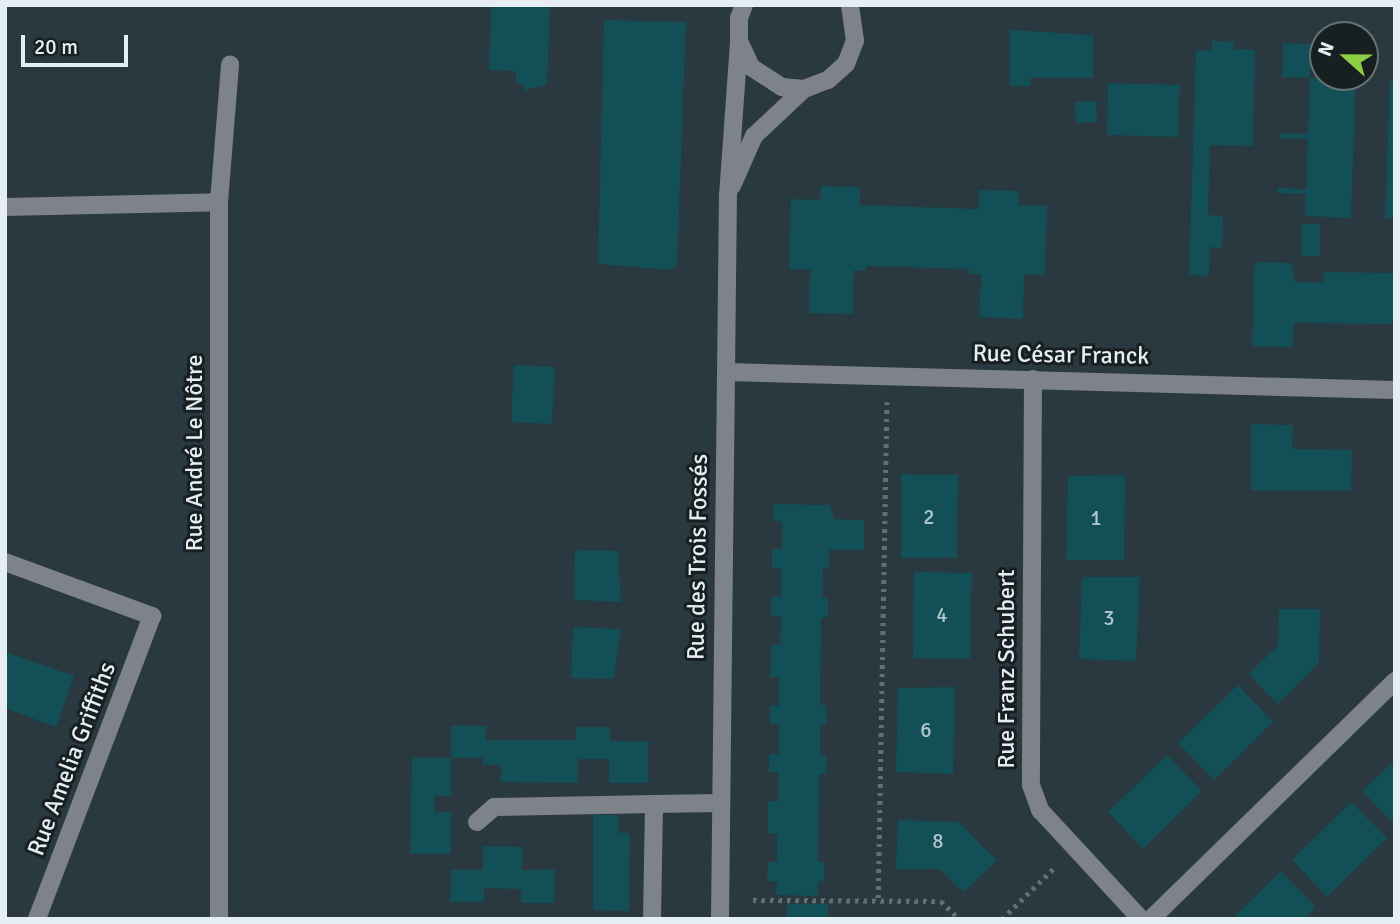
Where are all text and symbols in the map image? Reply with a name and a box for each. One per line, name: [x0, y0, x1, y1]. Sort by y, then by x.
scale bar: [24, 21, 131, 65]
north arrow: [1309, 21, 1379, 91]
text: 20 m: [34, 34, 78, 60]
text: N: [1313, 39, 1340, 60]
street label: Rue César Franck: [972, 339, 1150, 371]
street label: Rue André Le Nôtre: [181, 355, 209, 551]
street label: Rue des Trois Fossés: [682, 454, 714, 660]
house number: 2: [923, 504, 935, 530]
house number: 1: [1090, 505, 1102, 531]
street label: Rue Franz Schubert: [993, 569, 1021, 769]
house number: 4: [936, 602, 948, 628]
house number: 3: [1103, 605, 1115, 631]
street label: Rue Amelia Griffiths: [22, 658, 122, 860]
house number: 6: [920, 717, 932, 743]
house number: 8: [932, 828, 944, 854]

